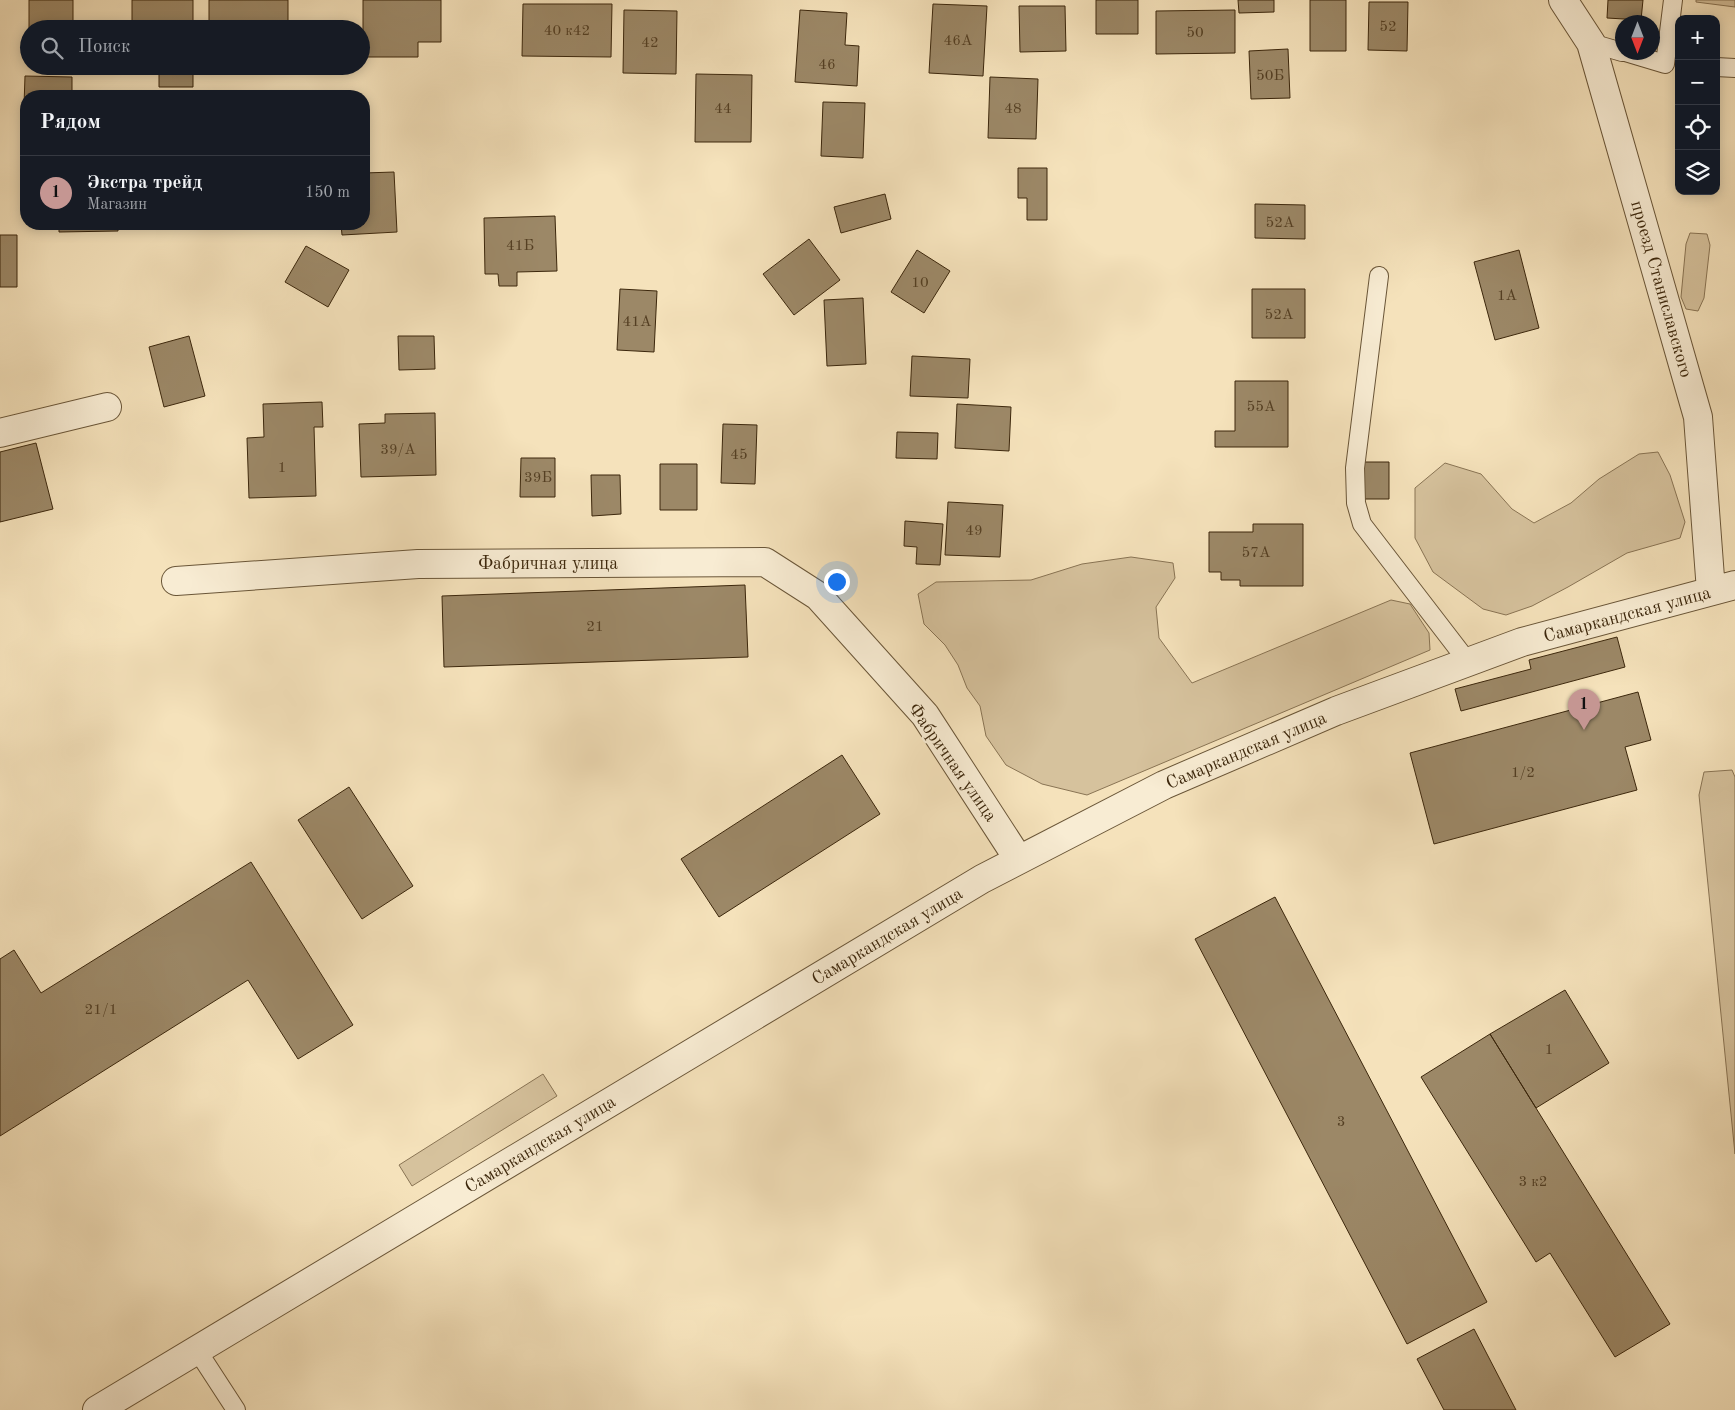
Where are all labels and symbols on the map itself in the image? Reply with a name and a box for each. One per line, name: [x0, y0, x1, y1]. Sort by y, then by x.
north arrow: [1615, 15, 1660, 60]
house number: 52: [1379, 20, 1397, 35]
house number: 40 к42: [544, 24, 590, 39]
house number: 50: [1186, 26, 1204, 41]
house number: 46А: [944, 34, 973, 49]
house number: 42: [641, 36, 659, 51]
house number: 46: [818, 58, 836, 73]
house number: 50Б: [1256, 69, 1284, 84]
house number: 44: [714, 102, 732, 117]
house number: 48: [1004, 102, 1022, 117]
street label: проезд Станиславского: [1627, 199, 1695, 380]
house number: 52А: [1266, 216, 1295, 231]
house number: 41Б: [506, 239, 534, 254]
house number: 10: [911, 276, 929, 291]
house number: 1А: [1497, 289, 1518, 304]
house number: 52А: [1265, 308, 1294, 323]
house number: 41А: [623, 315, 652, 330]
house number: 55А: [1247, 400, 1276, 415]
house number: 39/А: [380, 443, 416, 458]
house number: 45: [730, 448, 748, 463]
house number: 1: [278, 461, 286, 476]
house number: 39Б: [524, 471, 552, 486]
house number: 49: [965, 524, 983, 539]
house number: 57А: [1242, 546, 1271, 561]
street label: Фабричная улица: [478, 555, 618, 573]
your location: [824, 569, 850, 595]
street label: Самаркандская улица: [1542, 584, 1713, 646]
house number: 21: [586, 620, 604, 635]
pin: 1: [1568, 689, 1600, 730]
street label: Фабричная улица: [905, 700, 1000, 825]
street label: Самаркандская улица: [1164, 709, 1329, 793]
house number: 1/2: [1511, 766, 1535, 781]
street label: Самаркандская улица: [809, 885, 966, 989]
house number: 21/1: [85, 1003, 117, 1018]
house number: 1: [1545, 1043, 1553, 1058]
street label: Самаркандская улица: [462, 1093, 619, 1197]
house number: 3: [1337, 1115, 1345, 1130]
house number: 3 к2: [1518, 1175, 1548, 1190]

